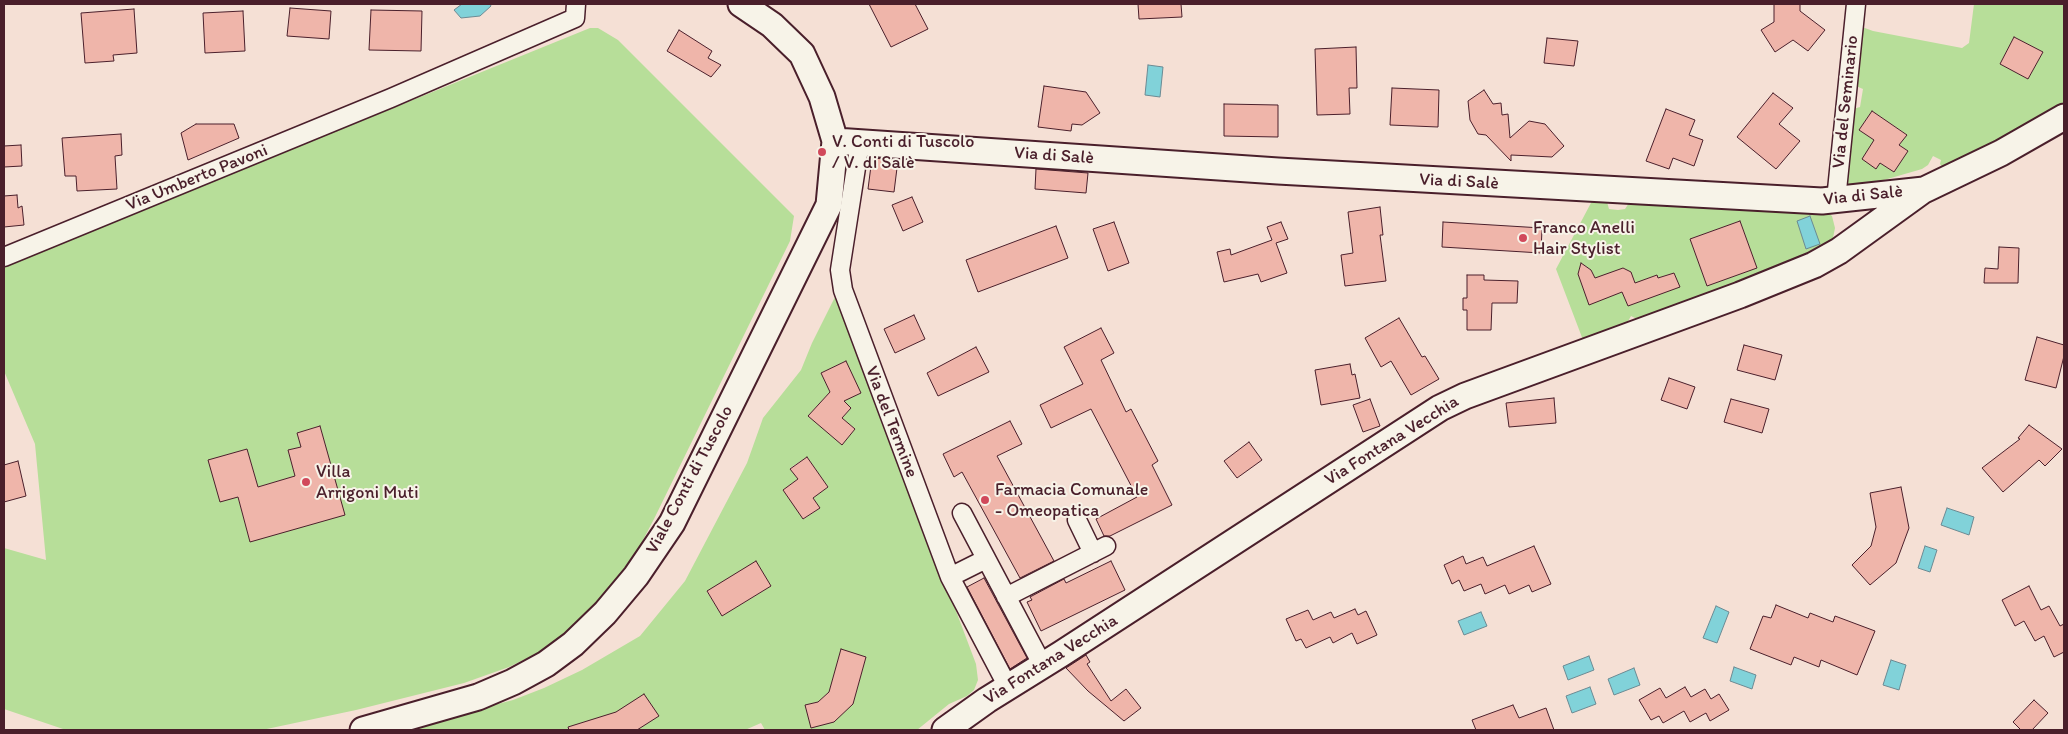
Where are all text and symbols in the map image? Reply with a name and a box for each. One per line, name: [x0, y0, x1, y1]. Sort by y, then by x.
street label: Via del Seminario: [1828, 34, 1864, 170]
place label: V. Conti di Tuscolo / V. di Salè: [832, 131, 974, 173]
street label: Via Umberto Pavoni: [123, 140, 271, 216]
street label: Via di Salè: [1013, 142, 1095, 170]
marker: V. Conti di Tuscolo / V. di Salè: [816, 146, 828, 158]
street label: Via di Salè: [1419, 169, 1499, 195]
street label: Via di Salè: [1822, 181, 1904, 211]
place label: Franco Anelli Hair Stylist: [1533, 217, 1635, 260]
marker: Franco Anelli Hair Stylist: [1517, 232, 1529, 244]
street label: Via del Termine: [860, 363, 922, 481]
street label: Via Fontana Vecchia: [1321, 391, 1463, 491]
street label: Viale Conti di Tuscolo: [642, 402, 738, 558]
place label: Villa Arrigoni Muti: [316, 461, 419, 504]
marker: Villa Arrigoni Muti: [300, 476, 312, 488]
place label: Farmacia Comunale - Omeopatica: [995, 479, 1148, 522]
marker: Farmacia Comunale - Omeopatica: [979, 494, 991, 506]
street label: Via Fontana Vecchia: [980, 610, 1122, 710]

